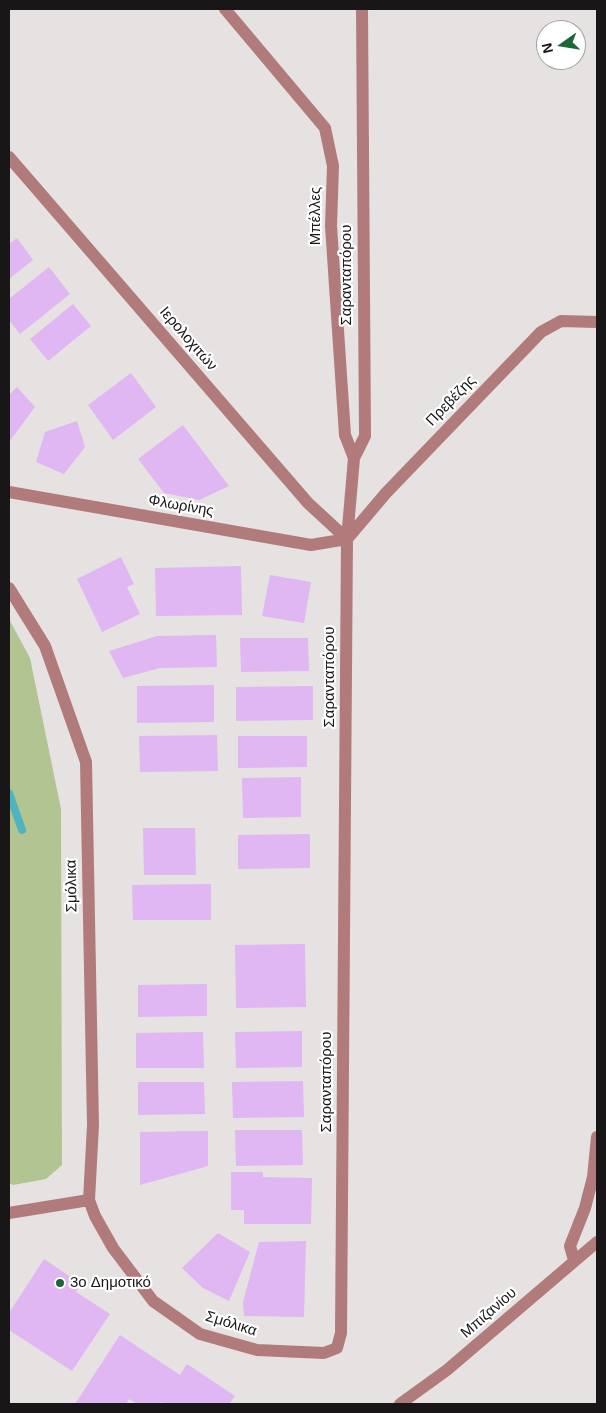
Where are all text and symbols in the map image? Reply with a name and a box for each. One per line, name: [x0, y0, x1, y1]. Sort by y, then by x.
north arrow: [536, 20, 586, 70]
text: N: [538, 41, 556, 55]
street label: Μπέλλες: [307, 187, 325, 245]
street label: Σαρανταπόρου: [338, 225, 356, 325]
street label: Ιερολοχιτών: [155, 303, 221, 375]
street label: Πρεβέζης: [423, 372, 479, 430]
street label: Φλωρίνης: [147, 491, 215, 521]
street label: Σαρανταπόρου: [321, 627, 339, 727]
street label: Σμόλικα: [63, 859, 81, 913]
street label: Σαρανταπόρου: [318, 1032, 336, 1132]
place label: 3ο Δημοτικό: [70, 1274, 151, 1292]
marker: 3ο Δημοτικό: [54, 1277, 66, 1289]
street label: Μπιζανίου: [457, 1284, 521, 1342]
street label: Σμόλικα: [203, 1308, 259, 1340]

